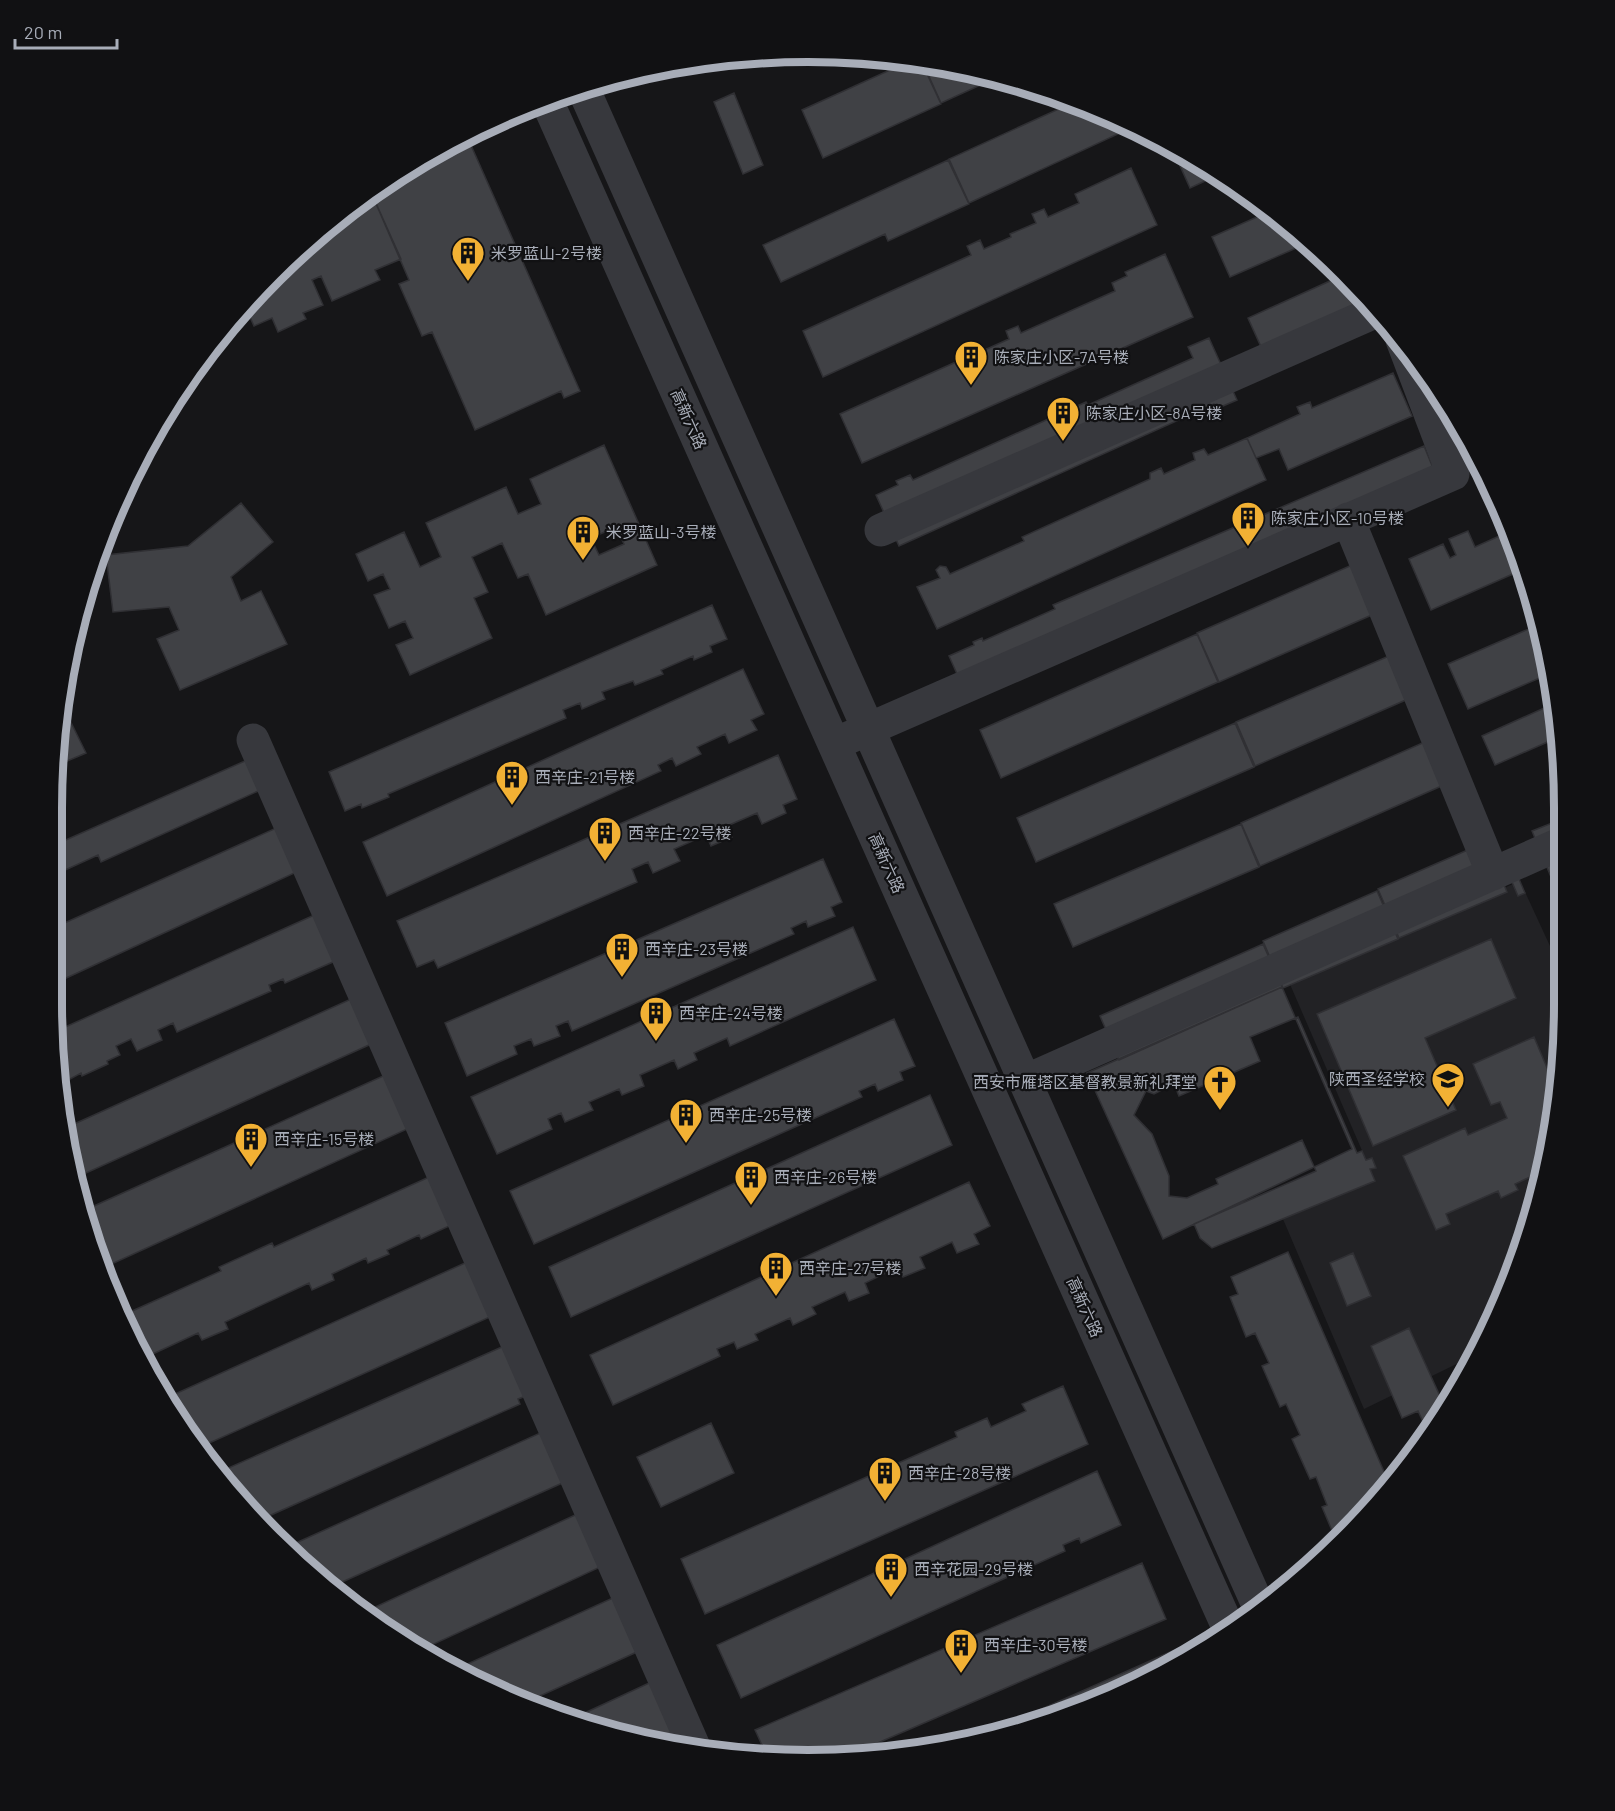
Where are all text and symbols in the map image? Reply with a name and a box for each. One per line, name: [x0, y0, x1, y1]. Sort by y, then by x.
scale bar: [15, 12, 117, 50]
text: 20 m: [24, 21, 62, 43]
building icon: 米罗蓝山-2号楼: [450, 235, 486, 282]
place label: 米罗蓝山-2号楼: [491, 243, 602, 262]
building icon: 陈家庄小区-7A号楼: [953, 339, 989, 386]
place label: 陈家庄小区-7A号楼: [994, 347, 1129, 366]
street label: 高新六路: [668, 386, 711, 452]
building icon: 陈家庄小区-8A号楼: [1045, 395, 1081, 442]
place label: 陈家庄小区-8A号楼: [1086, 403, 1222, 422]
building icon: 陈家庄小区-10号楼: [1230, 500, 1266, 547]
place label: 陈家庄小区-10号楼: [1271, 508, 1404, 527]
building icon: 米罗蓝山-3号楼: [565, 514, 601, 561]
place label: 米罗蓝山-3号楼: [606, 522, 717, 541]
building icon: 西辛庄-21号楼: [494, 759, 530, 806]
place label: 西辛庄-21号楼: [535, 767, 635, 786]
building icon: 西辛庄-22号楼: [587, 815, 623, 862]
place label: 西辛庄-22号楼: [628, 823, 731, 842]
street label: 高新六路: [866, 830, 909, 896]
building icon: 西辛庄-23号楼: [604, 931, 640, 978]
place label: 西辛庄-23号楼: [645, 939, 748, 958]
building icon: 西辛庄-24号楼: [638, 995, 674, 1042]
place label: 西辛庄-24号楼: [679, 1003, 783, 1022]
school or university icon: 陕西圣经学校: [1430, 1061, 1466, 1108]
church icon: 西安市雁塔区基督教景新礼拜堂: [1202, 1064, 1238, 1111]
place label: 陕西圣经学校: [1329, 1069, 1425, 1088]
place label: 西安市雁塔区基督教景新礼拜堂: [973, 1072, 1197, 1091]
building icon: 西辛庄-25号楼: [668, 1097, 704, 1144]
place label: 西辛庄-25号楼: [709, 1105, 812, 1124]
building icon: 西辛庄-15号楼: [233, 1121, 269, 1168]
place label: 西辛庄-15号楼: [274, 1129, 374, 1148]
building icon: 西辛庄-26号楼: [733, 1159, 769, 1206]
place label: 西辛庄-26号楼: [774, 1167, 877, 1186]
building icon: 西辛庄-27号楼: [758, 1250, 794, 1297]
place label: 西辛庄-27号楼: [799, 1258, 901, 1277]
street label: 高新六路: [1064, 1274, 1107, 1340]
building icon: 西辛庄-28号楼: [867, 1455, 903, 1502]
place label: 西辛庄-28号楼: [908, 1463, 1011, 1482]
building icon: 西辛花园-29号楼: [873, 1551, 909, 1598]
place label: 西辛花园-29号楼: [914, 1559, 1033, 1578]
building icon: 西辛庄-30号楼: [943, 1627, 979, 1674]
place label: 西辛庄-30号楼: [984, 1635, 1088, 1654]

